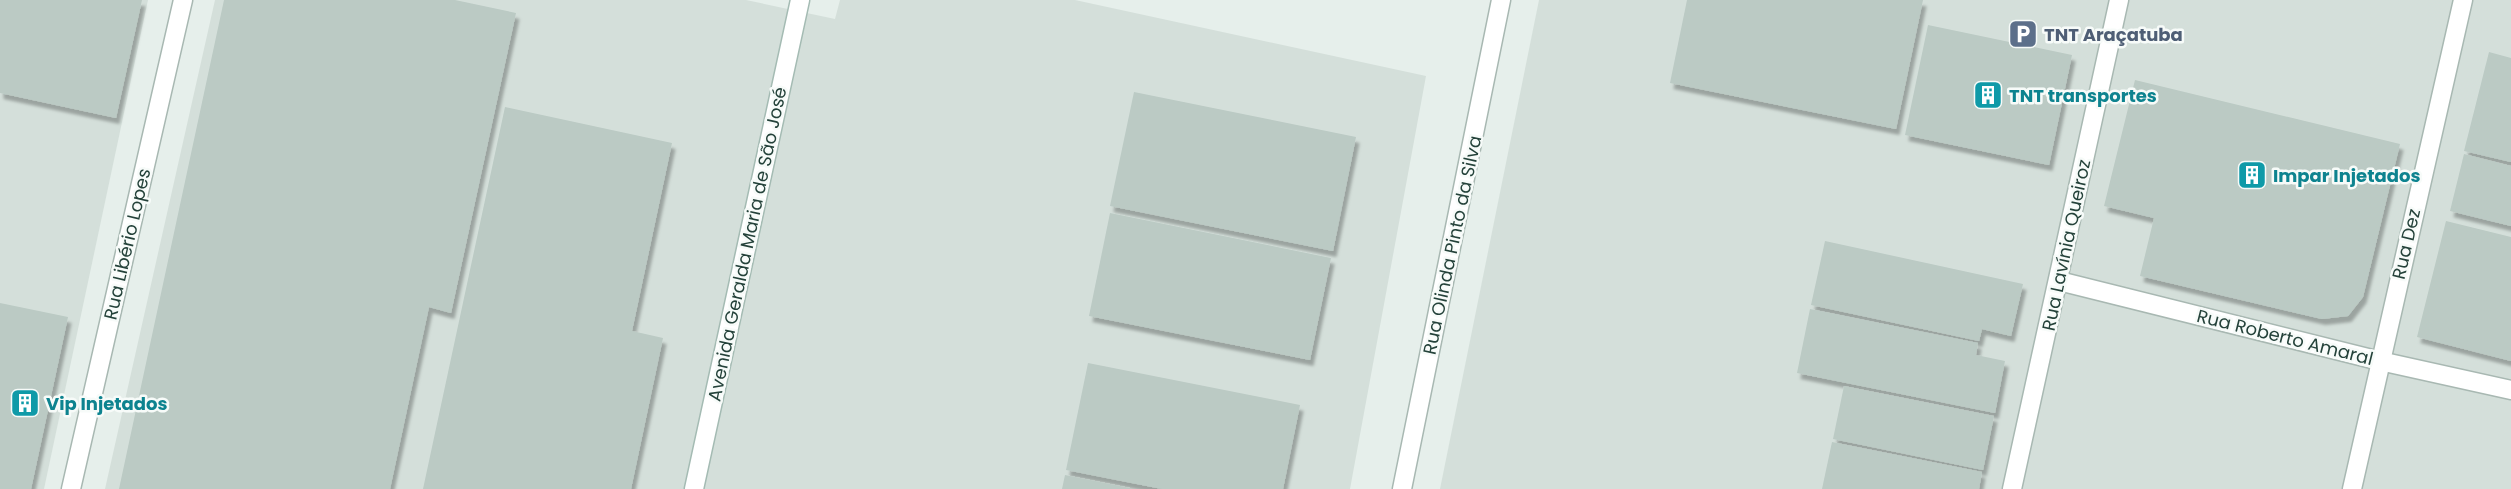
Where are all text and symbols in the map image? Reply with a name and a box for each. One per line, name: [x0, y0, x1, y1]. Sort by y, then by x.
parking icon: TNT Araçatuba: [2007, 18, 2039, 50]
place label: TNT Araçatuba: [2044, 22, 2183, 47]
building icon: TNT transportes: [1972, 79, 2004, 111]
place label: TNT transportes: [2009, 83, 2157, 108]
street label: Avenida Geralda Maria de São José: [701, 85, 793, 403]
street label: Rua Olinda Pinto da Silva: [1417, 133, 1487, 357]
street label: Rua Lavínia Queiroz: [2036, 157, 2096, 333]
building icon: Impar Injetados: [2236, 159, 2268, 191]
place label: Impar Injetados: [2273, 163, 2420, 188]
street label: Rua Libério Lopes: [97, 166, 157, 322]
street label: Rua Dez: [2386, 206, 2426, 282]
street label: Rua Roberto Amaral: [2194, 303, 2376, 371]
building icon: Vip Injetados: [9, 387, 41, 419]
place label: Vip Injetados: [46, 391, 168, 416]

